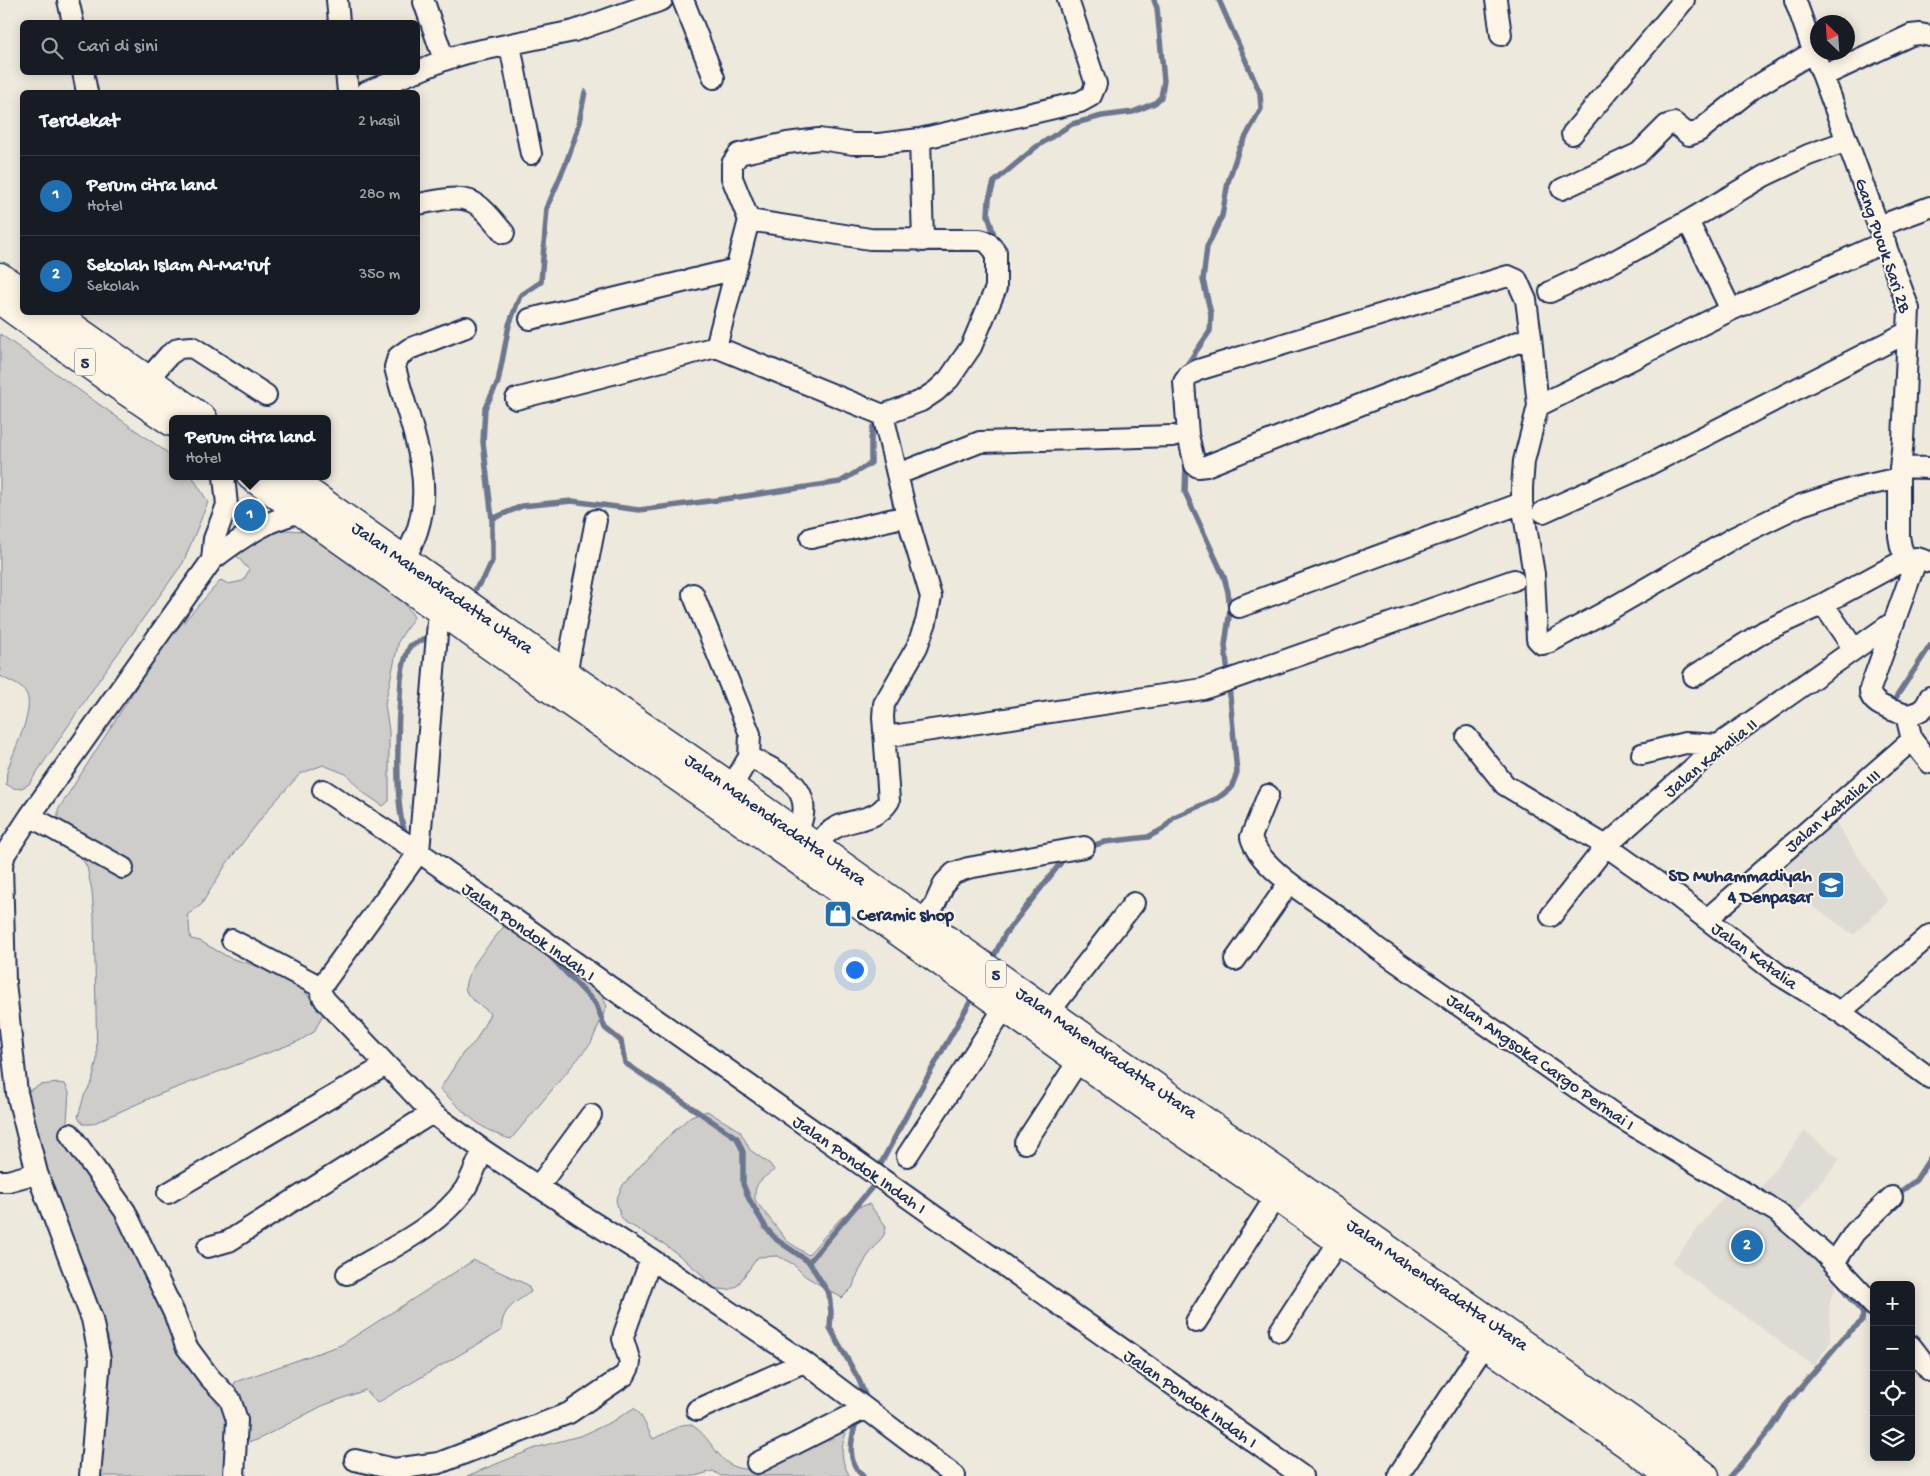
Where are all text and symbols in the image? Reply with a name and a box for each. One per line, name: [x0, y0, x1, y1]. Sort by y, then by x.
north arrow: [1810, 15, 1855, 60]
search box: [20, 20, 420, 75]
icon: search: [38, 34, 66, 62]
text: Cari di sini: [78, 36, 158, 59]
text: Terdekat: [40, 110, 119, 135]
text: 2 hasil: [358, 113, 400, 132]
text: Perum citra land: [87, 175, 216, 198]
street label: Gang Pucuk Sari 2B: [1849, 176, 1915, 316]
text: 1: [53, 186, 59, 205]
text: 280 m: [359, 186, 400, 205]
text: Hotel: [87, 198, 123, 217]
text: Sekolah Islam Al-Ma'ruf: [87, 255, 269, 278]
text: 2: [52, 266, 60, 285]
text: 350 m: [359, 266, 400, 285]
text: Sekolah: [87, 278, 139, 297]
road number: 5: [75, 348, 95, 376]
popup: [169, 415, 331, 480]
text: Perum citra land: [186, 427, 314, 450]
text: Hotel: [186, 450, 221, 469]
pin: 1: [234, 496, 266, 534]
street label: Jalan Mahendradatta Utara: [347, 518, 537, 660]
street label: Jalan Katalia II: [1661, 715, 1763, 803]
street label: Jalan Mahendradatta Utara: [680, 750, 870, 892]
street label: Jalan Katalia III: [1781, 766, 1886, 858]
place label: SD Muhammadiyah 4 Denpasar: [1669, 867, 1815, 909]
school or university icon: SD Muhammadiyah 4 Denpasar: [1816, 870, 1846, 900]
street label: Jalan Pondok Indah I: [457, 879, 598, 987]
shop icon: Ceramic shop: [823, 899, 853, 929]
place label: Ceramic shop: [856, 906, 954, 927]
street label: Jalan Katalia: [1706, 919, 1802, 996]
your location: [842, 957, 868, 983]
road number: 5: [986, 961, 1006, 988]
street label: Jalan Mahendradatta Utara: [1011, 983, 1201, 1125]
street label: Jalan Angsoka Cargo Permai I: [1441, 990, 1638, 1136]
street label: Jalan Pondok Indah I: [788, 1112, 929, 1220]
street label: Jalan Mahendradatta Utara: [1342, 1215, 1532, 1357]
pin: 2: [1731, 1227, 1763, 1265]
map controls: [1870, 1281, 1915, 1461]
button: +: [1870, 1281, 1915, 1326]
button: −: [1870, 1326, 1915, 1371]
street label: Jalan Pondok Indah I: [1119, 1346, 1260, 1454]
button: locate: [1870, 1371, 1915, 1416]
button: layers: [1870, 1416, 1915, 1461]

